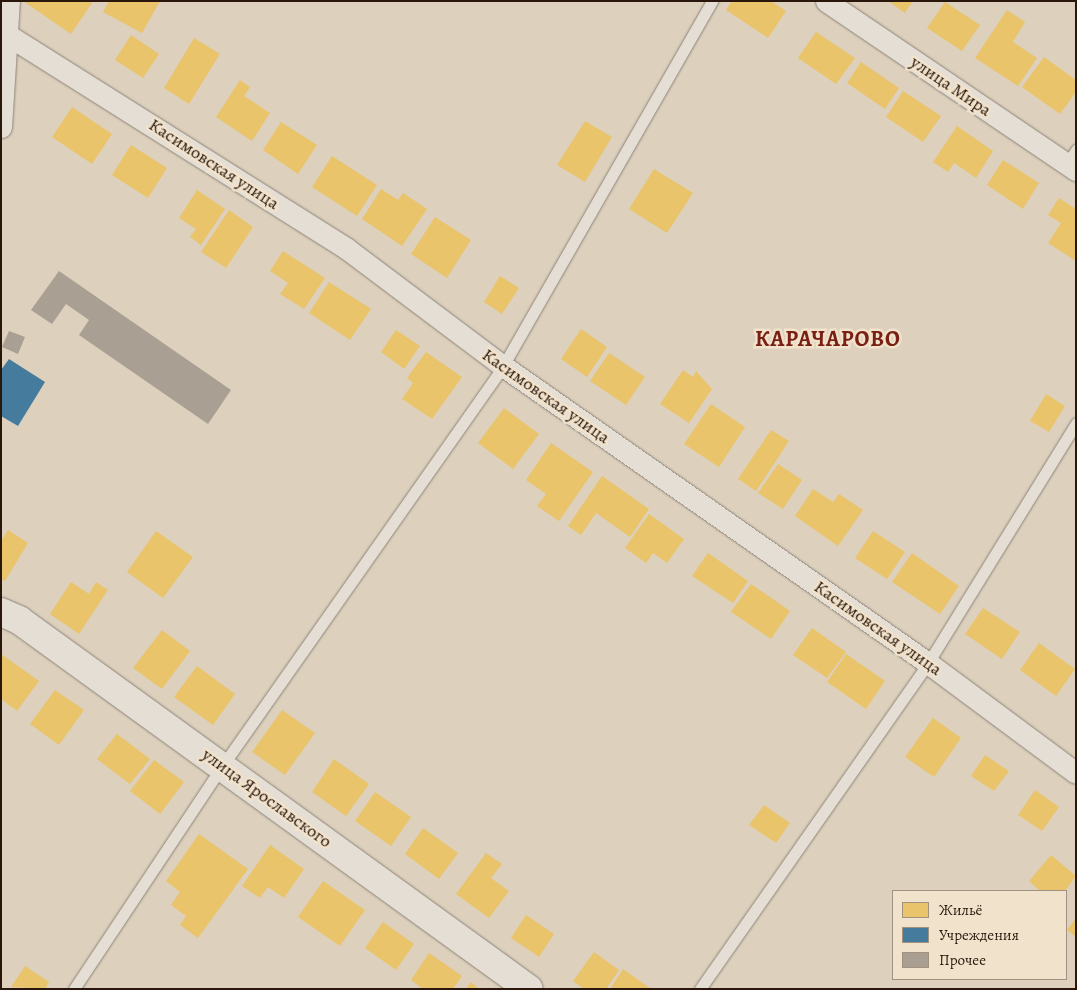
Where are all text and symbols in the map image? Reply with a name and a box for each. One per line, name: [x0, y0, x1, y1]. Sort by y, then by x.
street label: улица Мира: [906, 51, 996, 121]
street label: Касимовская улица: [145, 114, 283, 214]
district label: КАРАЧАРОВО: [754, 327, 902, 353]
street label: Касимовская улица: [478, 344, 614, 448]
street label: Касимовская улица: [810, 576, 946, 680]
street label: улица Ярославского: [198, 744, 336, 852]
legend: [892, 890, 1067, 980]
text: Жильё: [939, 900, 982, 920]
text: Учреждения: [939, 925, 1019, 945]
text: Прочее: [939, 950, 986, 970]

